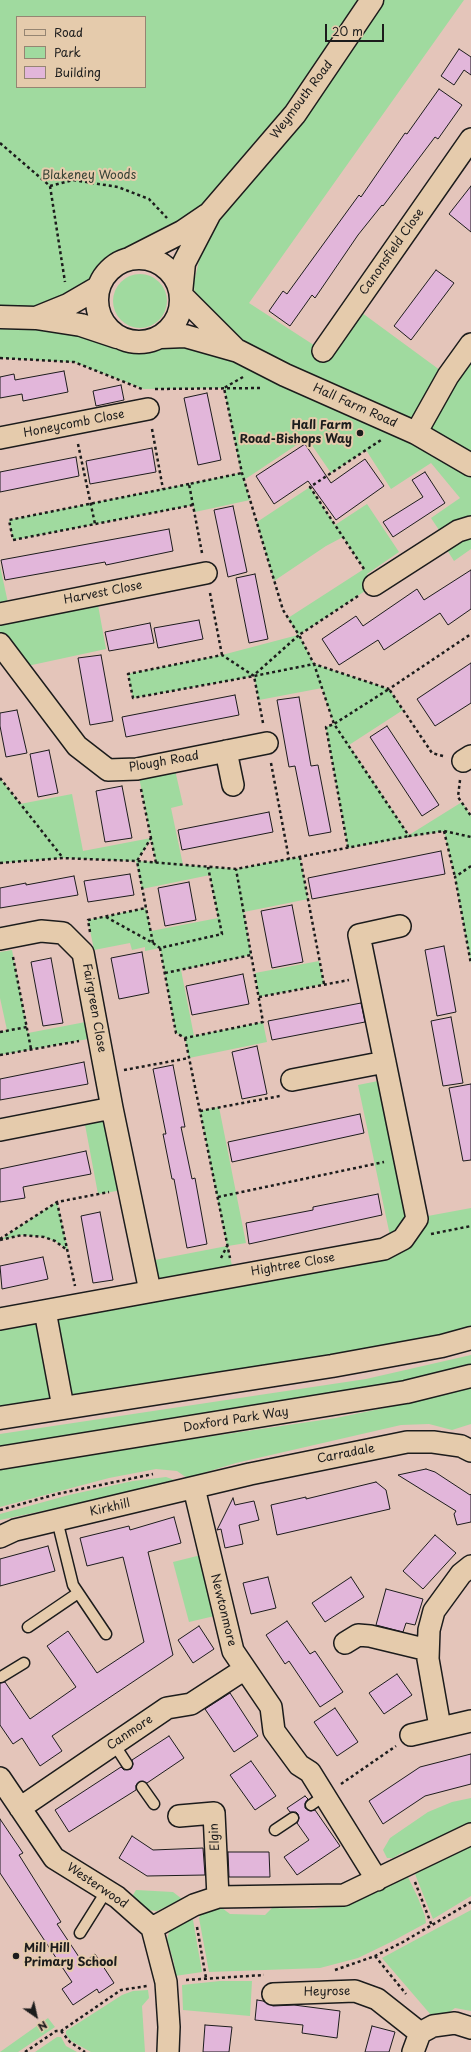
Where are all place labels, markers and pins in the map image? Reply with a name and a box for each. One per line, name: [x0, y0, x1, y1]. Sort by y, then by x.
place label: Hall Farm Road-Bishops Way: [240, 419, 352, 447]
marker: Hall Farm Road-Bishops Way: [355, 428, 365, 438]
place label: Mill Hill Primary School: [24, 1942, 117, 1970]
marker: Mill Hill Primary School: [11, 1951, 21, 1961]

